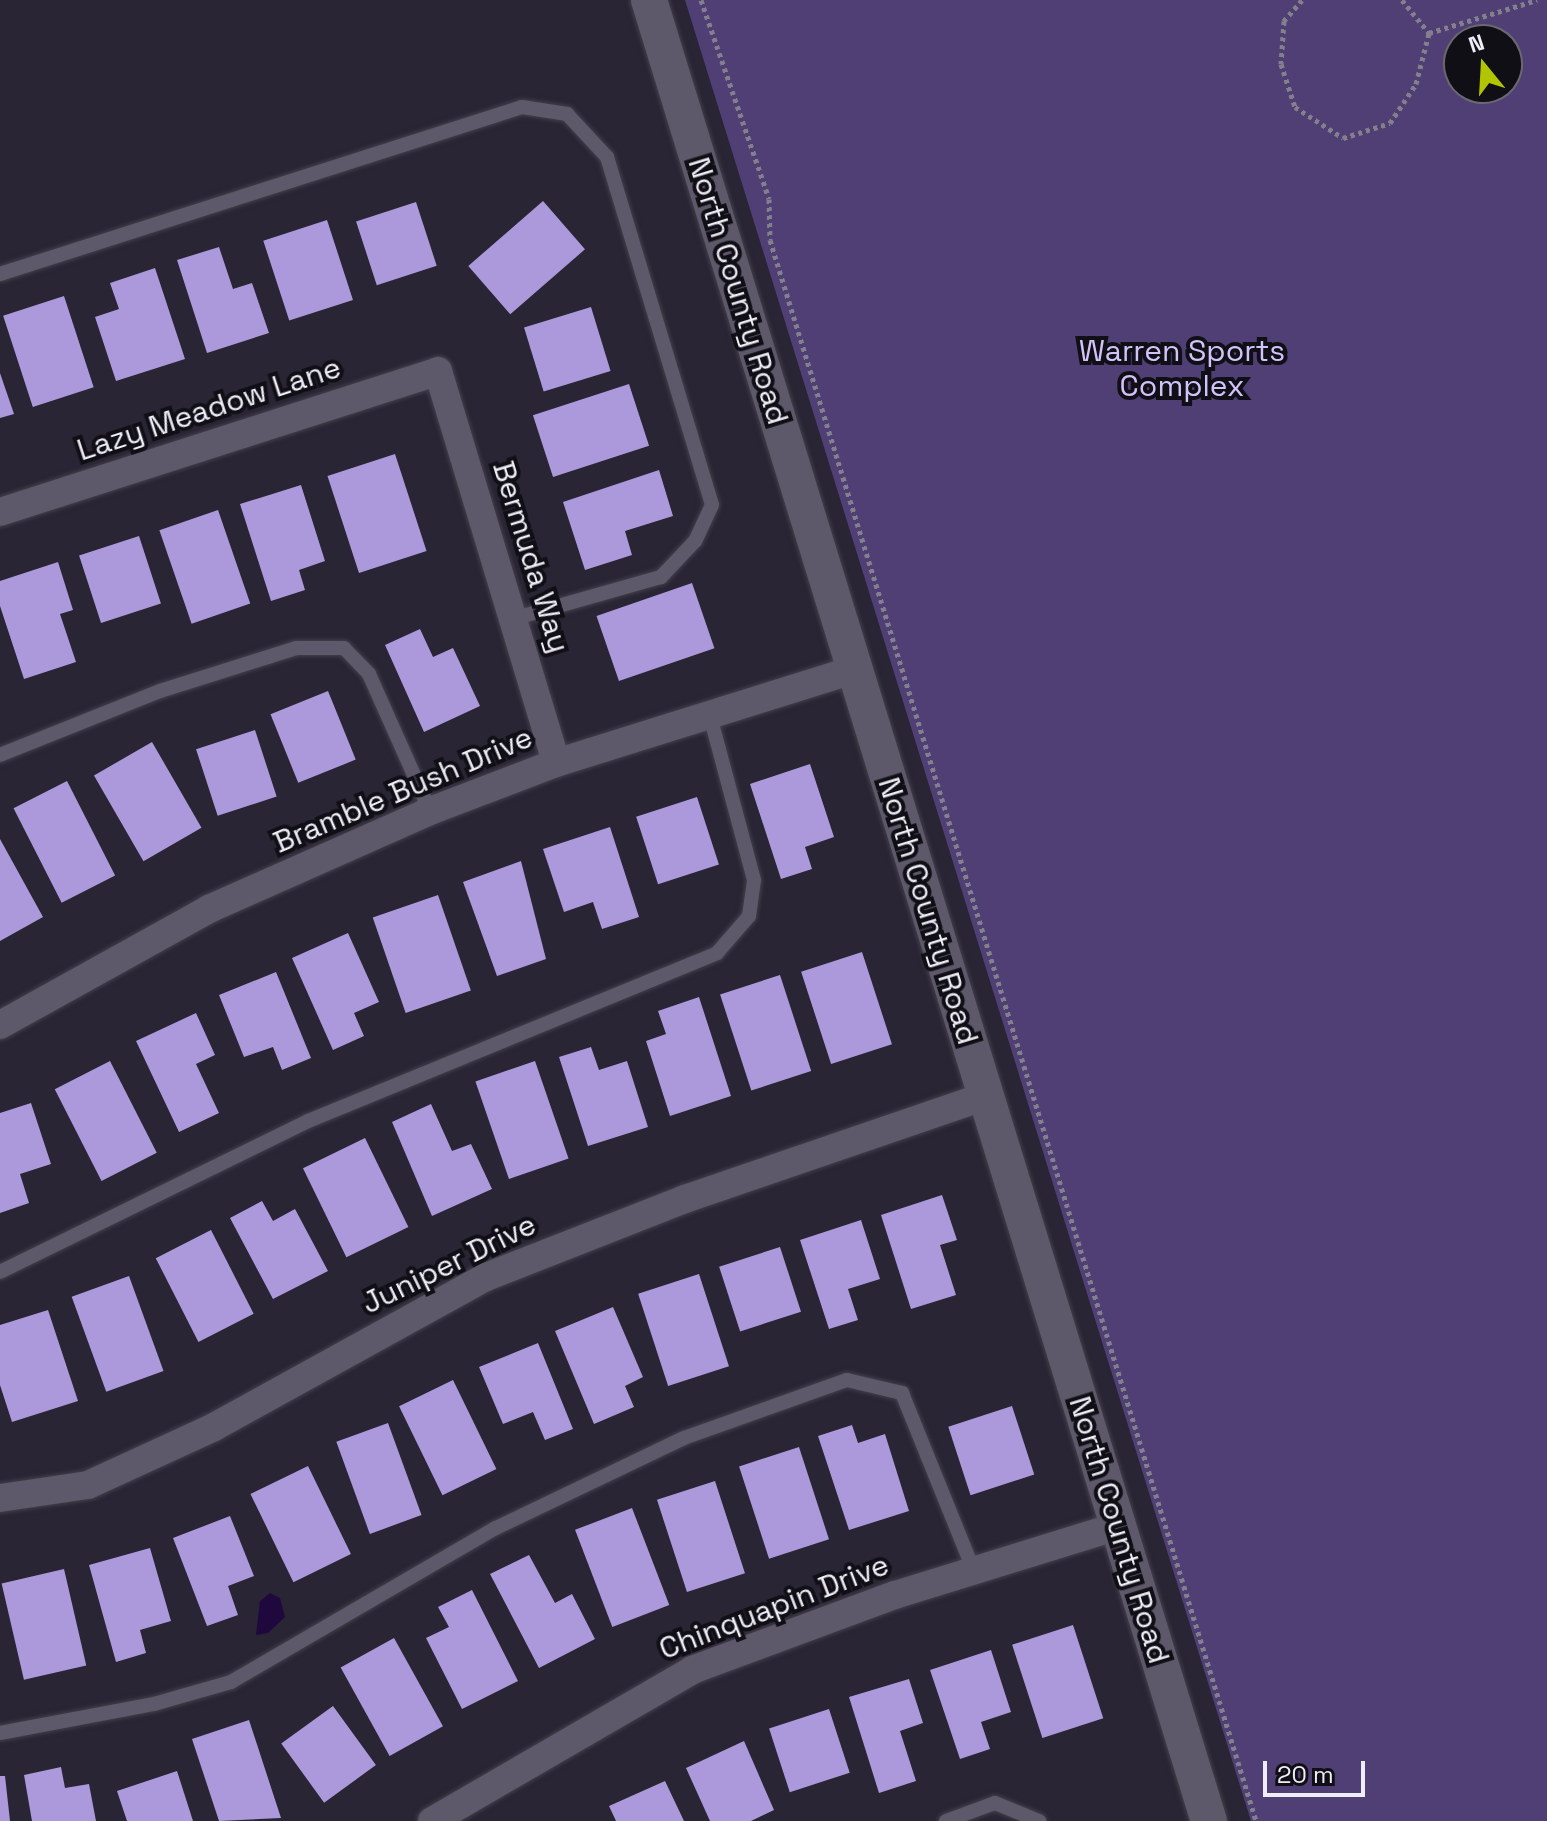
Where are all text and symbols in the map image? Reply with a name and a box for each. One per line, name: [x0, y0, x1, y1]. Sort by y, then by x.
north arrow: [1443, 24, 1523, 104]
text: N: [1465, 27, 1488, 59]
street label: North County Road: [680, 153, 796, 429]
park label: Warren Sports Complex: [1079, 333, 1285, 404]
street label: Lazy Meadow Lane: [73, 349, 345, 469]
street label: Bermuda Way: [485, 457, 577, 657]
street label: Bramble Bush Drive: [268, 719, 538, 861]
street label: North County Road: [870, 773, 986, 1049]
street label: Juniper Drive: [356, 1206, 542, 1322]
street label: North County Road: [1061, 1392, 1177, 1668]
street label: Chinquapin Drive: [654, 1547, 894, 1667]
scale bar: [1267, 1745, 1369, 1795]
text: 20 m: [1277, 1759, 1334, 1790]

